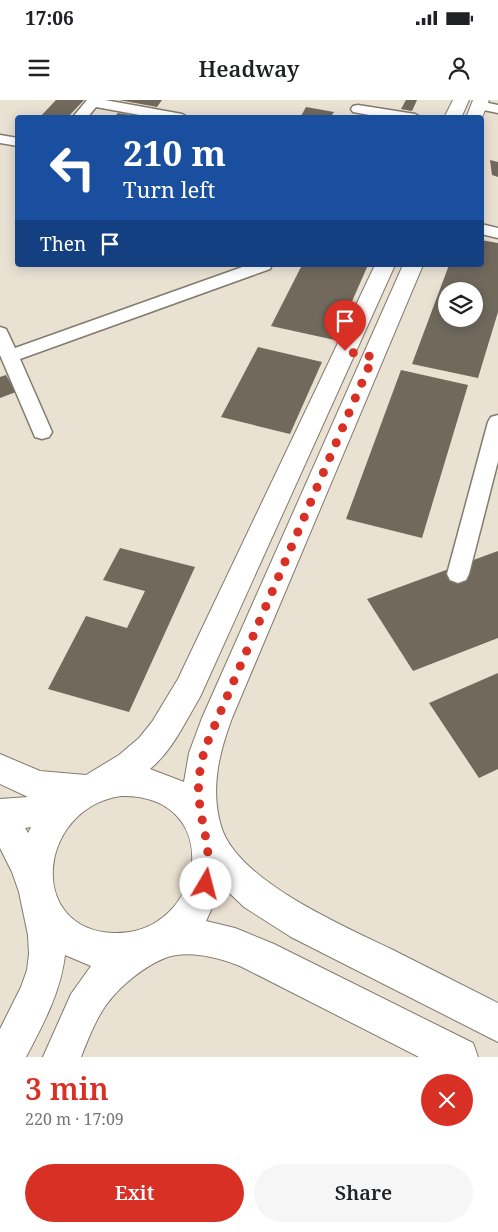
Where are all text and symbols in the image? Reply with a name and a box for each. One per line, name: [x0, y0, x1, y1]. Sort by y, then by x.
text: 17:06: [25, 5, 74, 31]
text: Headway: [199, 53, 299, 83]
icon: menu: [25, 54, 53, 82]
icon: person: [445, 54, 473, 82]
text: 210 m: [123, 129, 226, 176]
icon: left: [40, 135, 105, 200]
text: Turn left: [123, 174, 215, 204]
icon: arrive: [96, 230, 124, 258]
text: Then: [40, 231, 86, 257]
map controls: [438, 282, 483, 327]
button: layers: [438, 282, 483, 327]
pin: [324, 300, 366, 351]
icon: arrive: [331, 307, 359, 335]
position arrow: [179, 857, 231, 909]
text: 3 min: [25, 1068, 109, 1109]
button: close: [421, 1074, 473, 1126]
text: 220 m · 17:09: [25, 1108, 124, 1130]
button: Exit: [25, 1164, 244, 1222]
button: Share: [254, 1164, 473, 1222]

